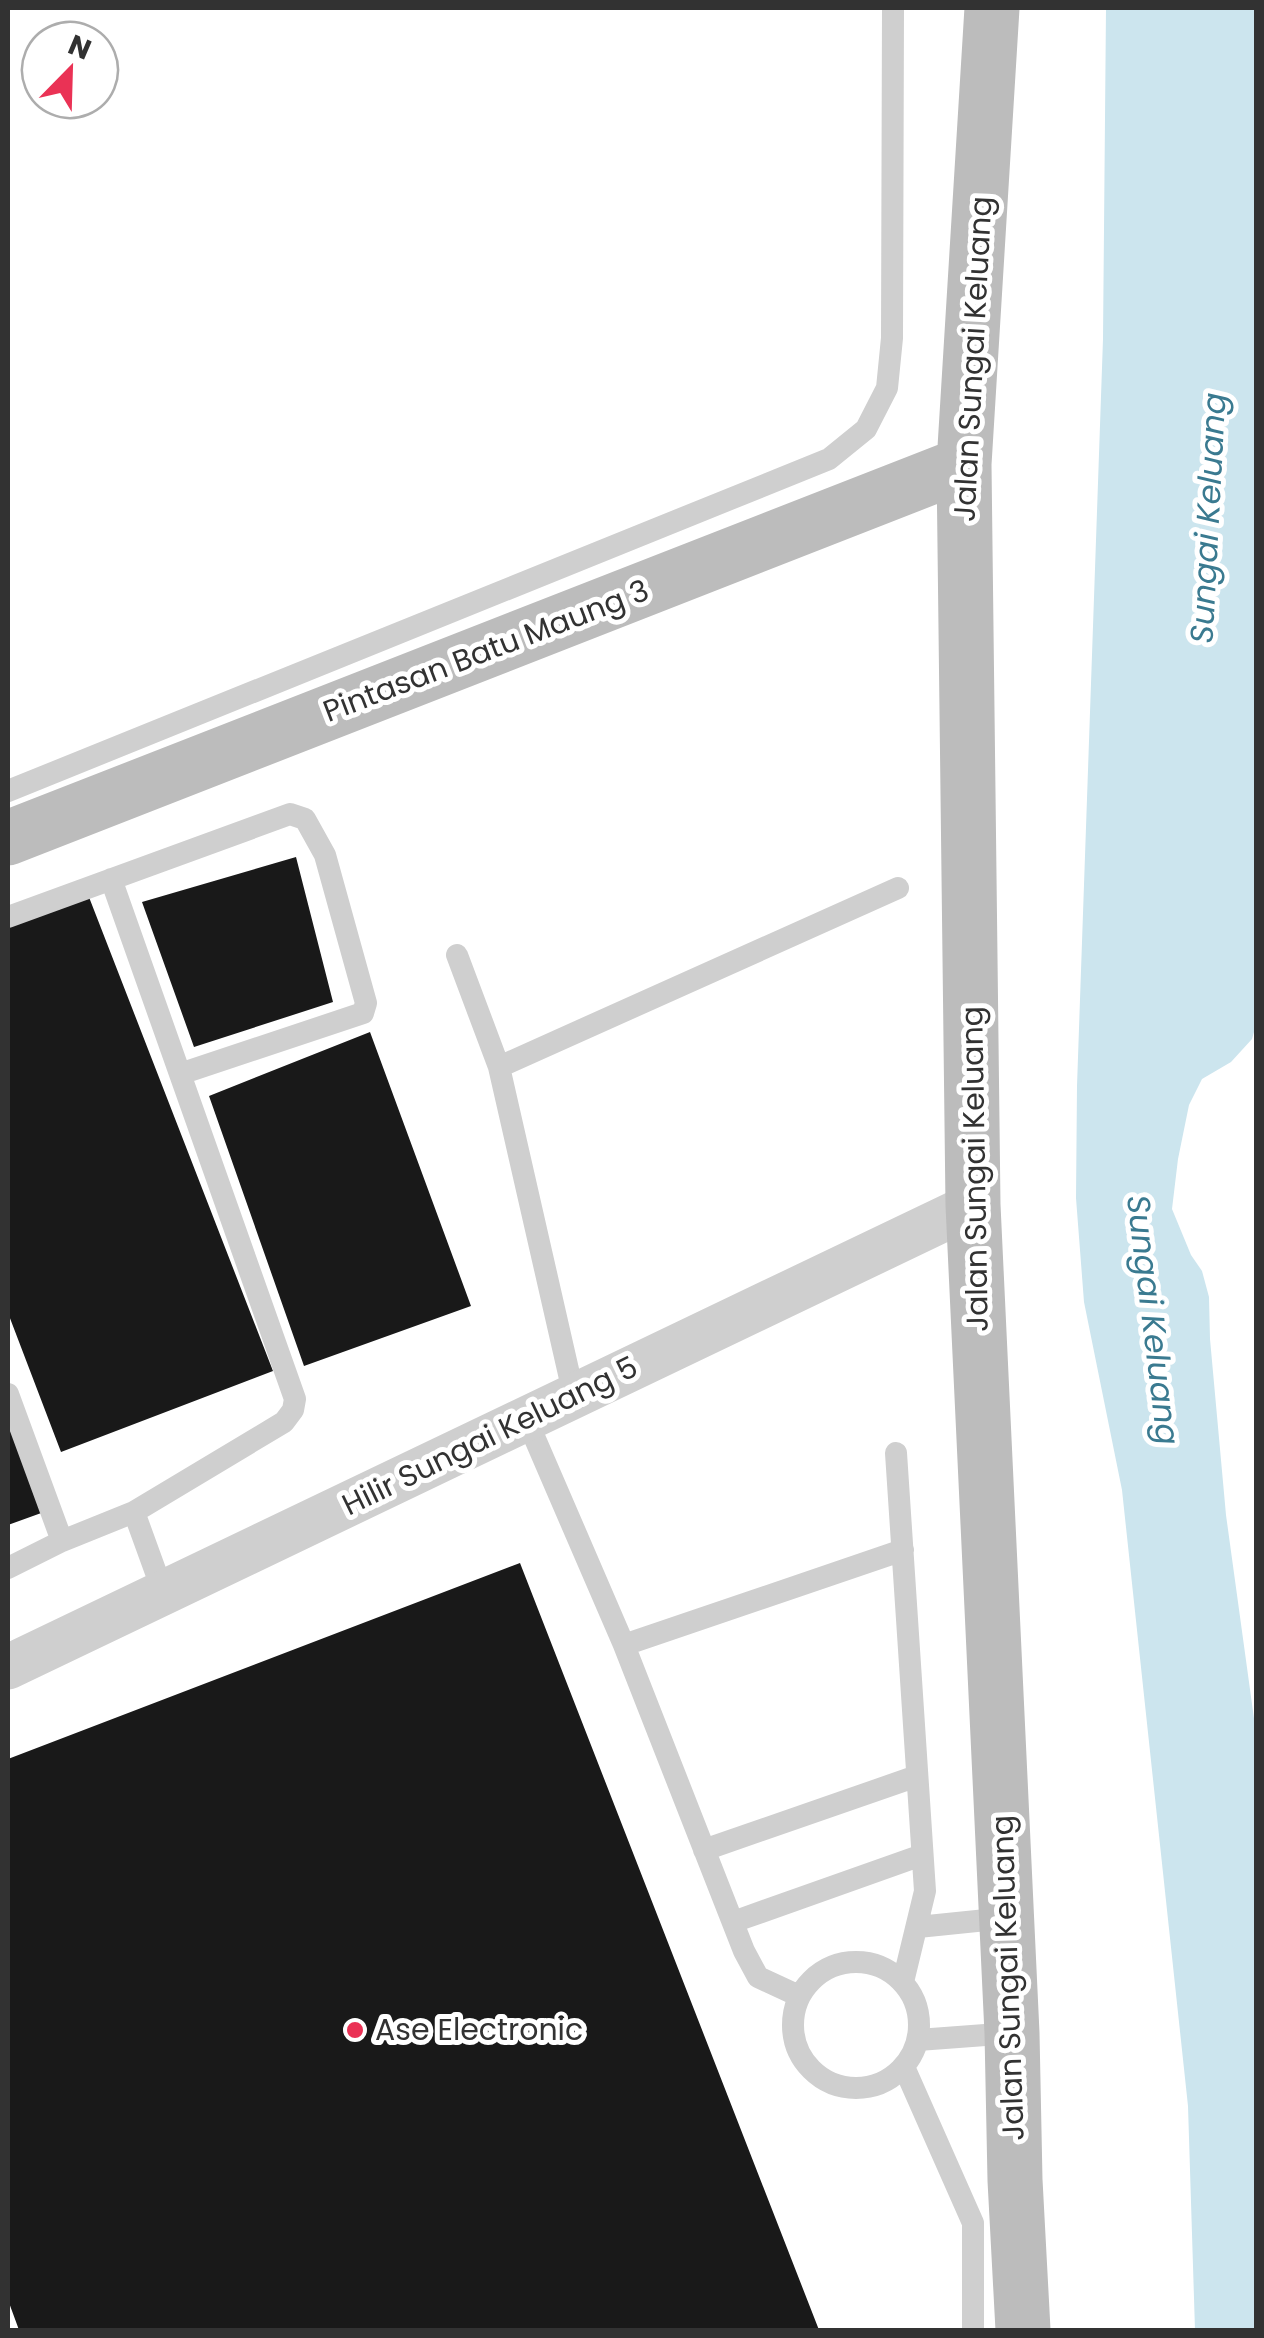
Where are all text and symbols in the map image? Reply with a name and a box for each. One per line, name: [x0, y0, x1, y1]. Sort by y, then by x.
north arrow: [20, 20, 120, 120]
text: N: [62, 25, 97, 70]
street label: Jalan Sungai Keluang: [943, 195, 1002, 523]
water label: Sungai Keluang: [1178, 391, 1237, 645]
street label: Pintasan Batu Maung 3: [317, 569, 655, 733]
street label: Jalan Sungai Keluang: [950, 1006, 999, 1332]
water label: Sungai Keluang: [1116, 1192, 1191, 1447]
street label: Hilir Sungai Keluang 5: [335, 1345, 645, 1526]
street label: Jalan Sungai Keluang: [980, 1814, 1035, 2142]
place label: Ase Electronic: [375, 2008, 583, 2051]
marker: Ase Electronic: [344, 2019, 366, 2041]

